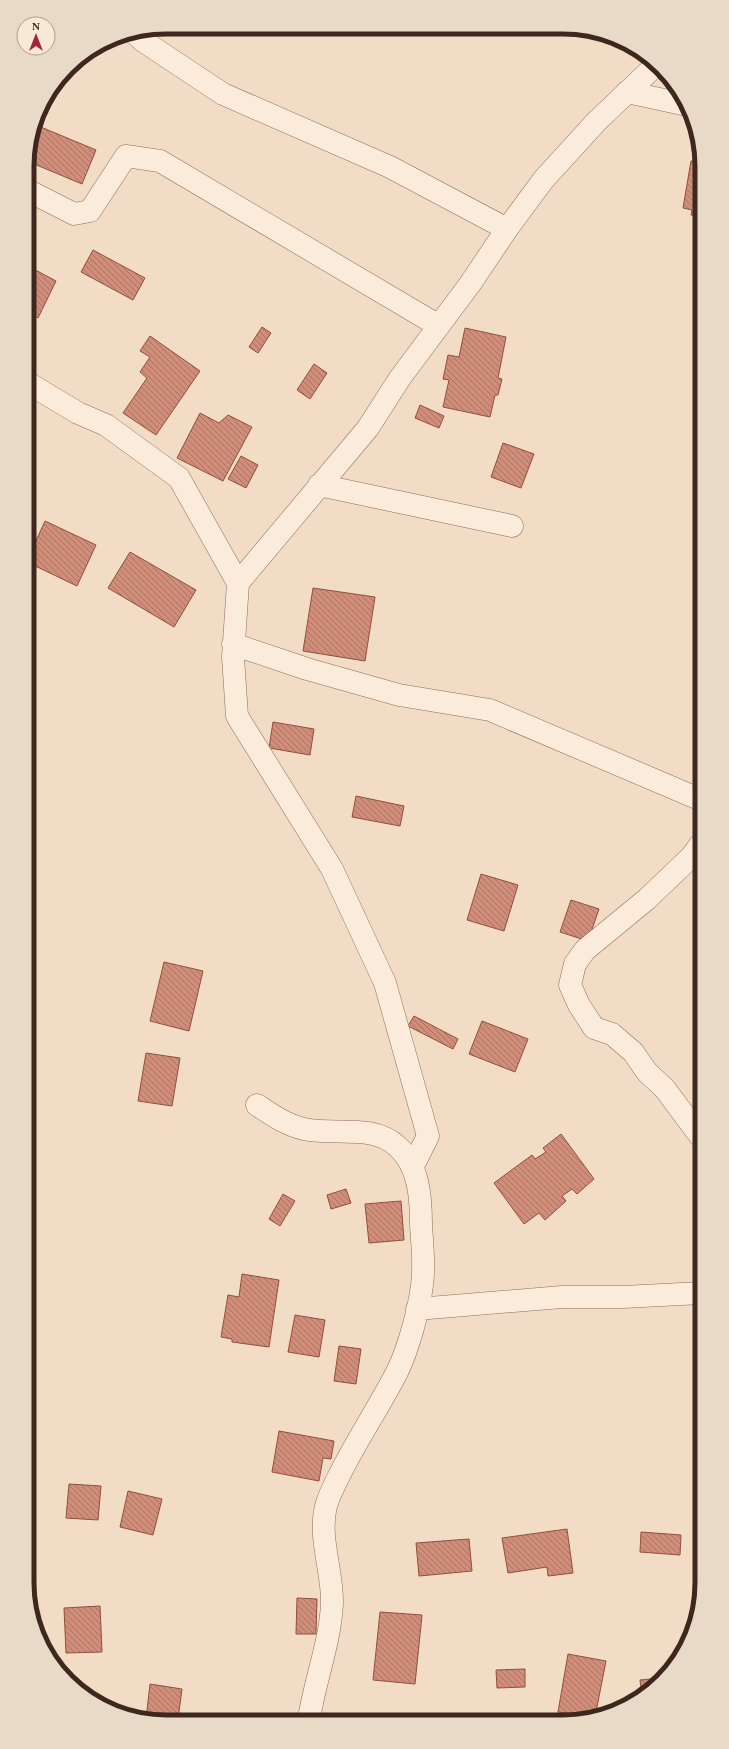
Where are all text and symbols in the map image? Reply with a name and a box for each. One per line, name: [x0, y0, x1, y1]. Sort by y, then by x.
north arrow: [16, 16, 56, 56]
text: N: [32, 20, 40, 32]

